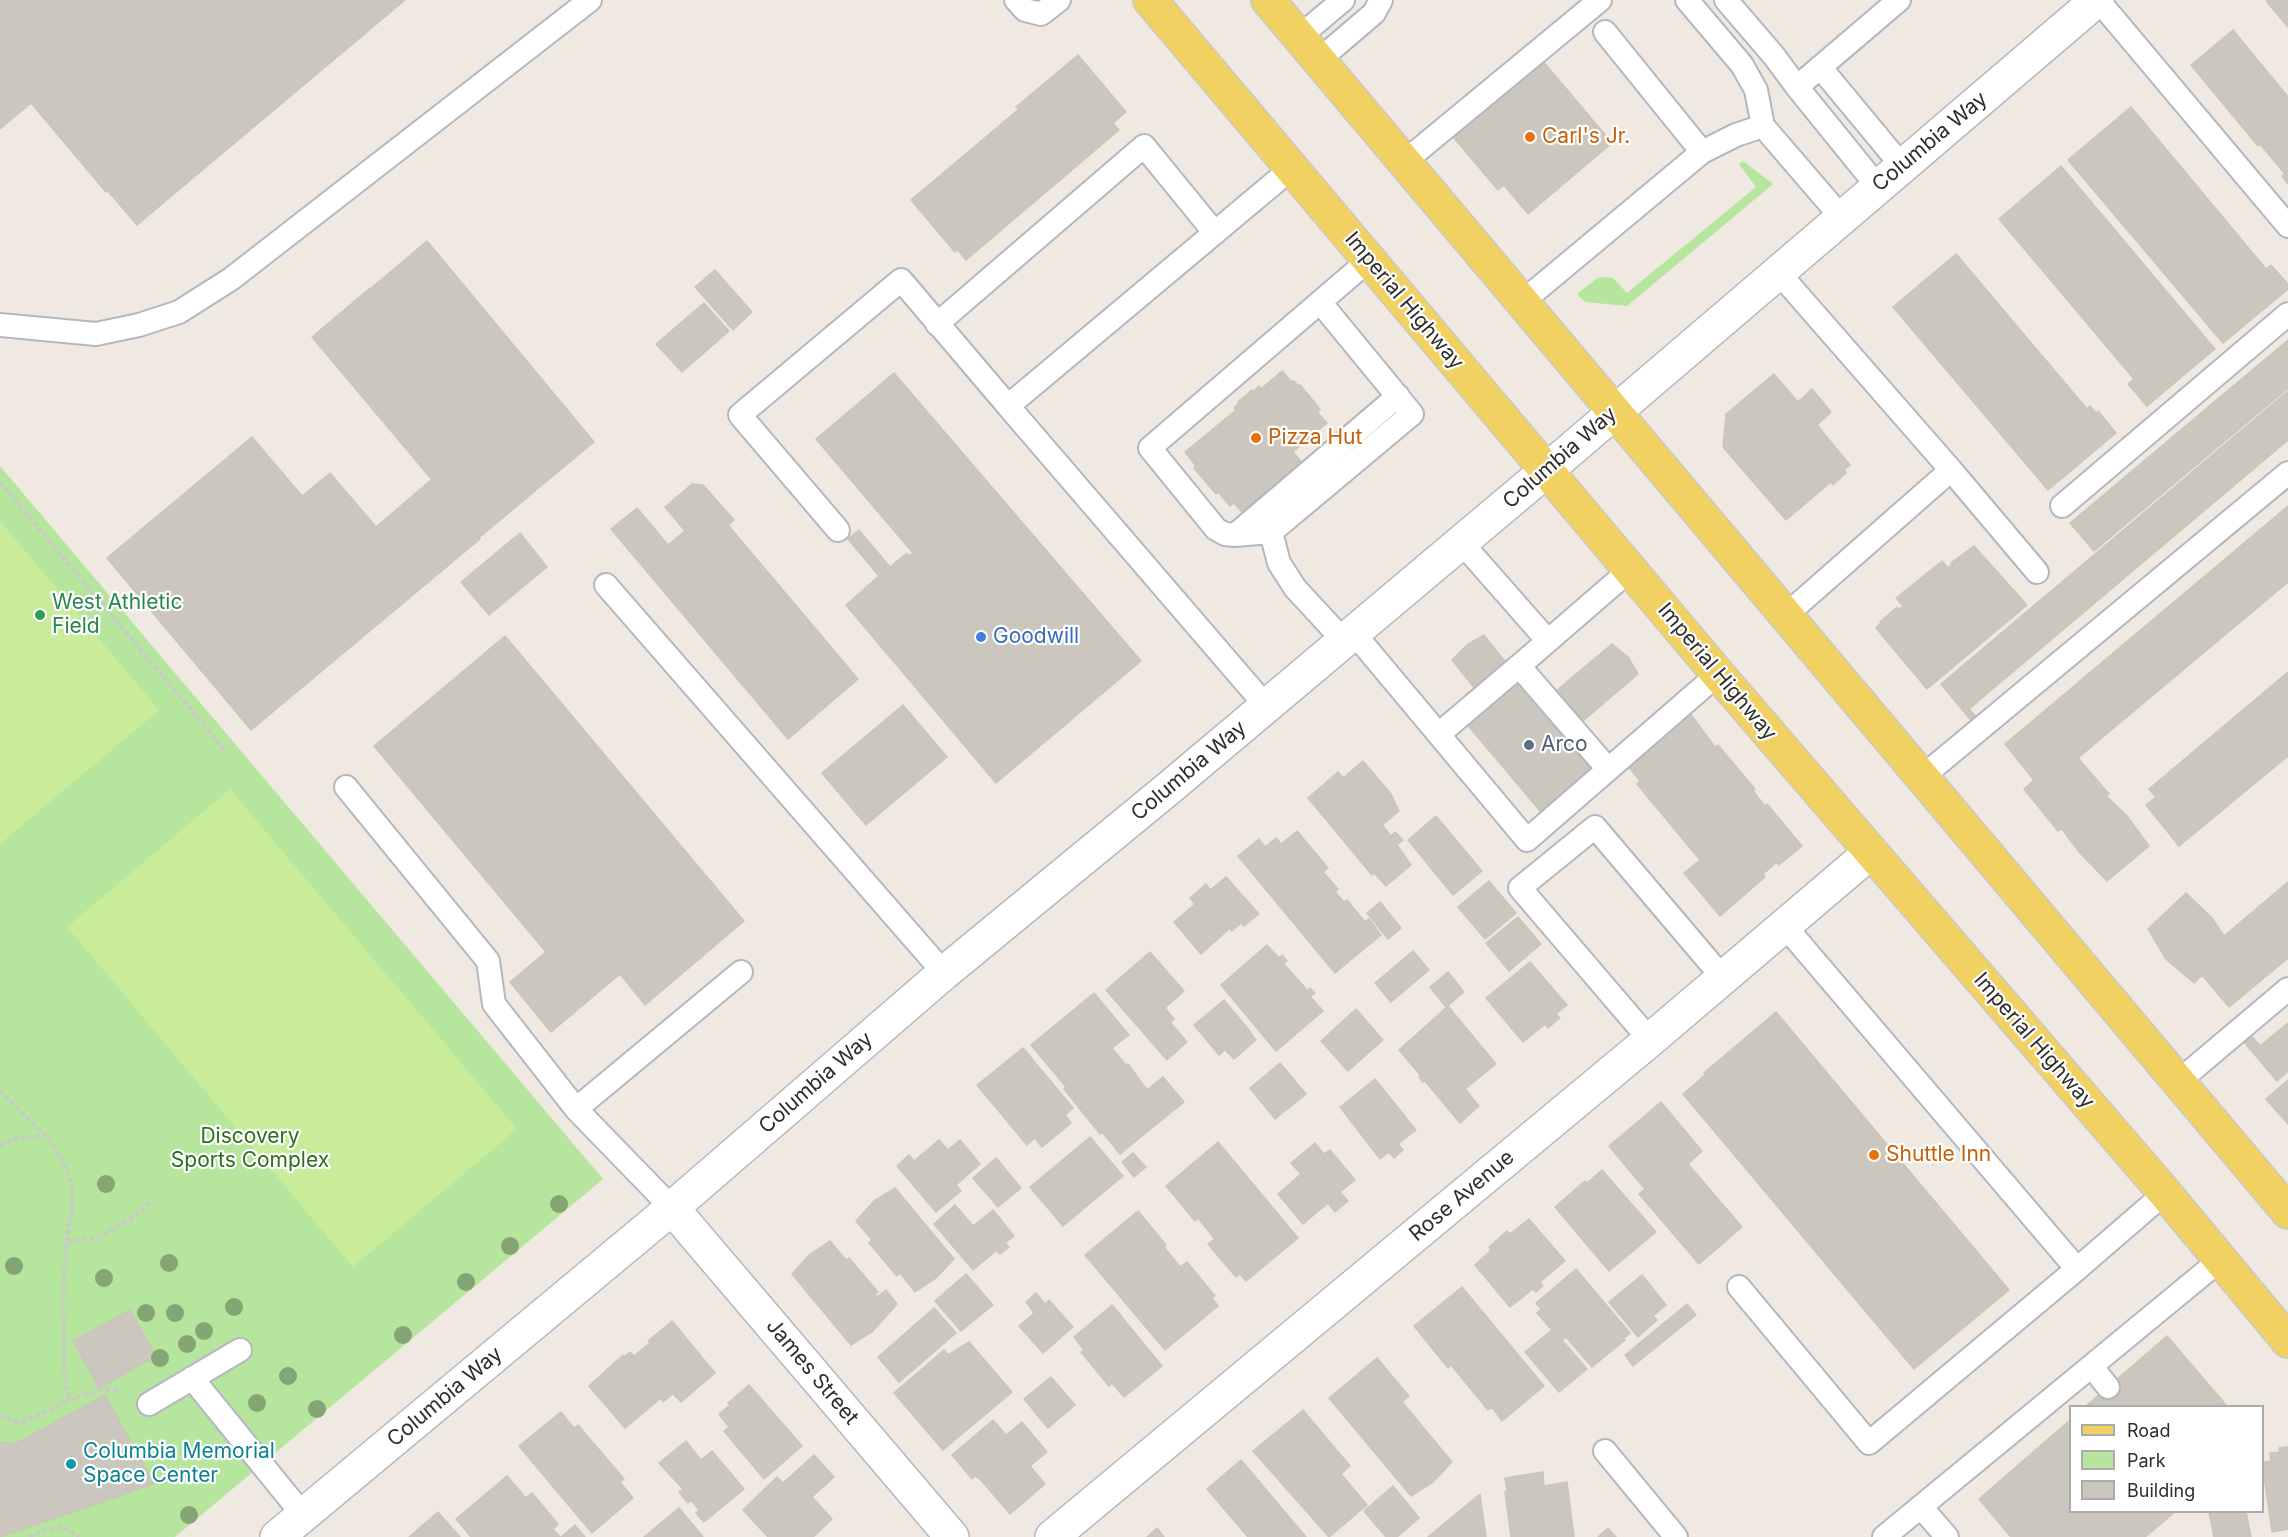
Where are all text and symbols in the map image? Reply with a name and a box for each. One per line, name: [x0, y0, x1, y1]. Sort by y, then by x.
street label: Columbia Way: [1867, 87, 1993, 197]
place label: Carl's Jr.: [1542, 124, 1630, 150]
marker: Carl's Jr.: [1523, 130, 1537, 144]
street label: Imperial Highway: [1339, 227, 1469, 375]
street label: Columbia Way: [1498, 402, 1622, 514]
place label: Pizza Hut: [1268, 425, 1362, 451]
marker: Pizza Hut: [1249, 431, 1263, 445]
place label: West Athletic Field: [52, 590, 182, 640]
street label: Imperial Highway: [1652, 598, 1782, 746]
marker: West Athletic Field: [33, 608, 47, 622]
place label: Goodwill: [993, 624, 1079, 650]
marker: Goodwill: [974, 630, 988, 644]
street label: Columbia Way: [1126, 716, 1252, 826]
place label: Arco: [1541, 732, 1588, 758]
marker: Arco: [1522, 738, 1536, 752]
street label: Imperial Highway: [1968, 968, 2100, 1114]
street label: Columbia Way: [754, 1027, 878, 1139]
park label: Discovery Sports Complex: [171, 1124, 329, 1174]
place label: Shuttle Inn: [1886, 1142, 1991, 1168]
street label: Rose Avenue: [1405, 1145, 1519, 1247]
marker: Shuttle Inn: [1867, 1148, 1881, 1162]
street label: James Street: [760, 1314, 864, 1430]
street label: Columbia Way: [382, 1342, 508, 1452]
legend: [2069, 1405, 2264, 1513]
text: Road: [2127, 1420, 2170, 1441]
place label: Columbia Memorial Space Center: [83, 1439, 275, 1489]
text: Park: [2127, 1450, 2166, 1471]
marker: Columbia Memorial Space Center: [64, 1457, 78, 1471]
text: Building: [2127, 1480, 2195, 1501]

